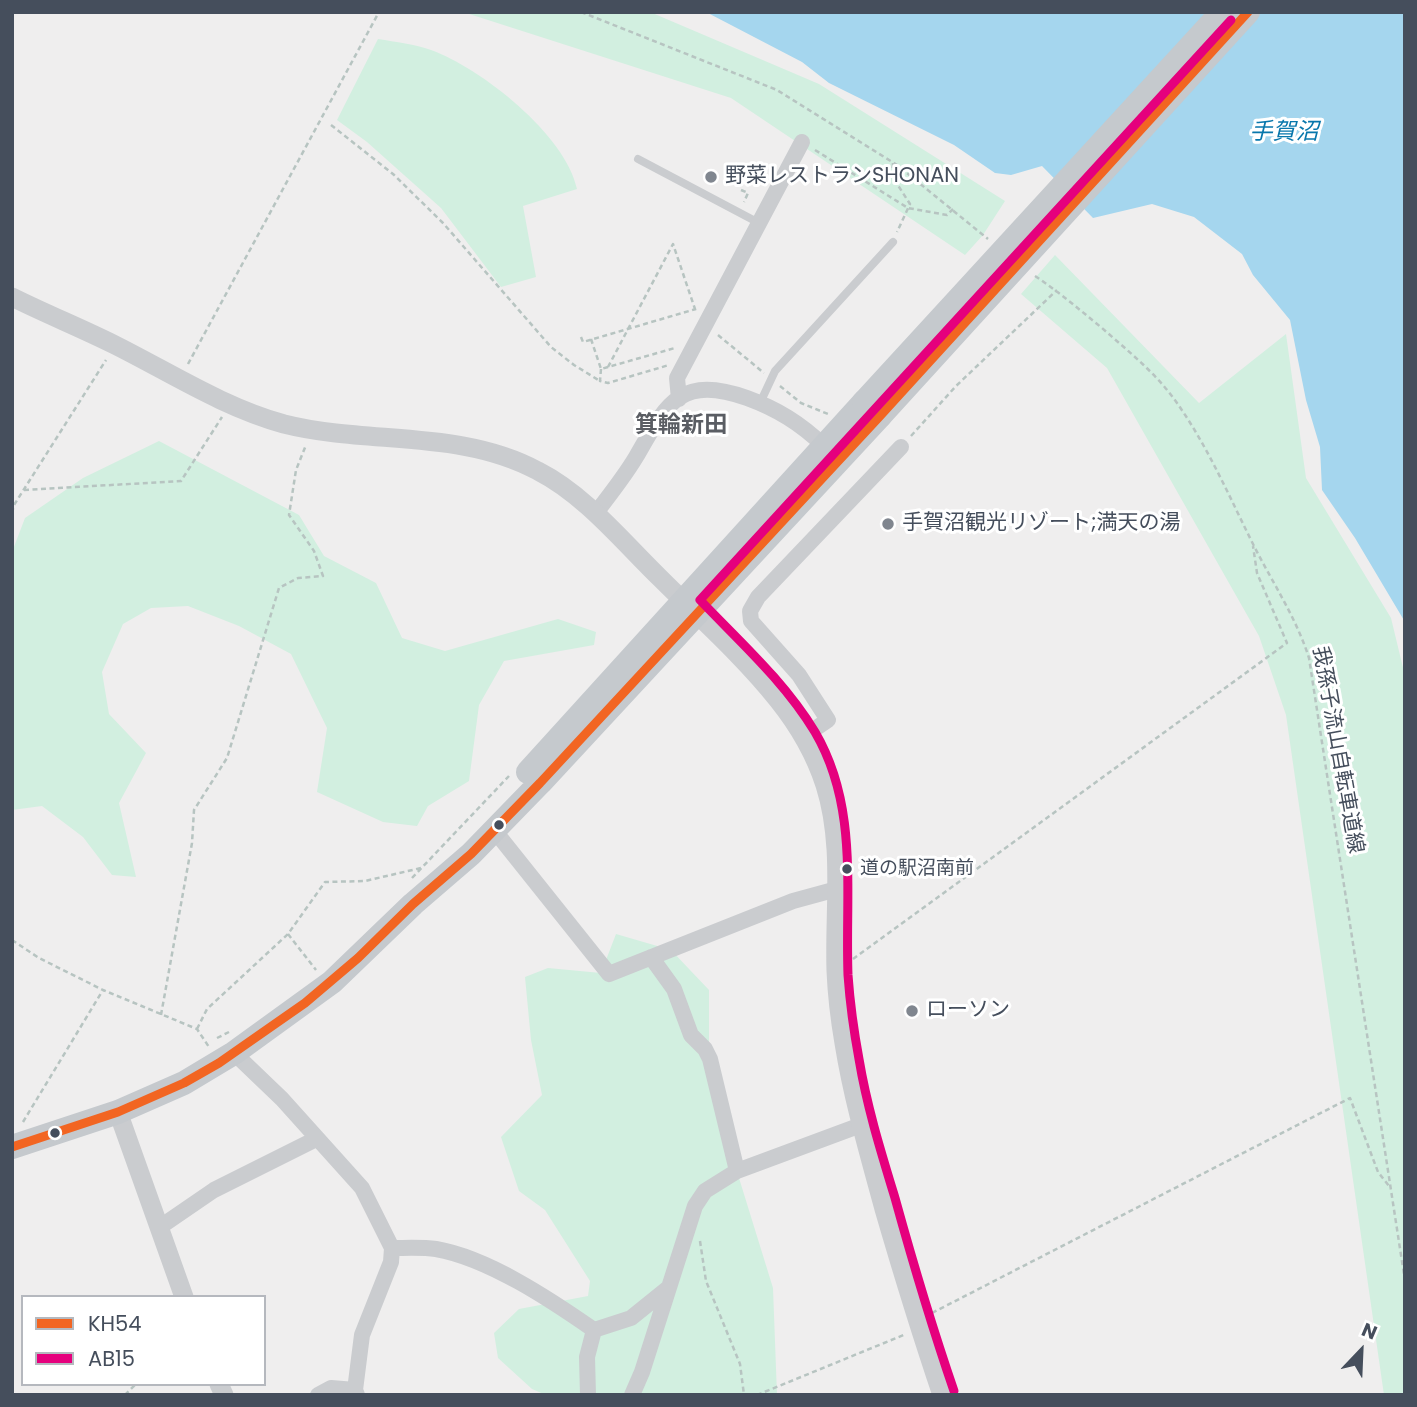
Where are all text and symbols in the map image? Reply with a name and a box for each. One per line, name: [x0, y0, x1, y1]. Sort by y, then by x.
water label: 手賀沼: [1250, 119, 1318, 147]
place label: 野菜レストランSHONAN: [725, 164, 959, 190]
marker: 野菜レストランSHONAN: [703, 169, 719, 185]
district label: 箕輪新田: [635, 412, 727, 440]
place label: 手賀沼観光リゾート;満天の湯: [902, 511, 1181, 537]
marker: 手賀沼観光リゾート;満天の湯: [880, 516, 896, 532]
street label: 我孫子流山自転車道線: [1306, 644, 1368, 856]
unlabelled marker: [492, 818, 506, 832]
place label: 道の駅沼南前: [860, 858, 974, 880]
marker: 道の駅沼南前: [840, 862, 854, 876]
place label: ローソン: [926, 998, 1010, 1024]
marker: ローソン: [904, 1003, 920, 1019]
unlabelled marker: [48, 1126, 62, 1140]
legend: [21, 1295, 266, 1386]
text: KH54: [88, 1309, 142, 1338]
north arrow: [1326, 1316, 1396, 1386]
text: N: [1358, 1316, 1381, 1346]
text: AB15: [88, 1344, 135, 1373]

